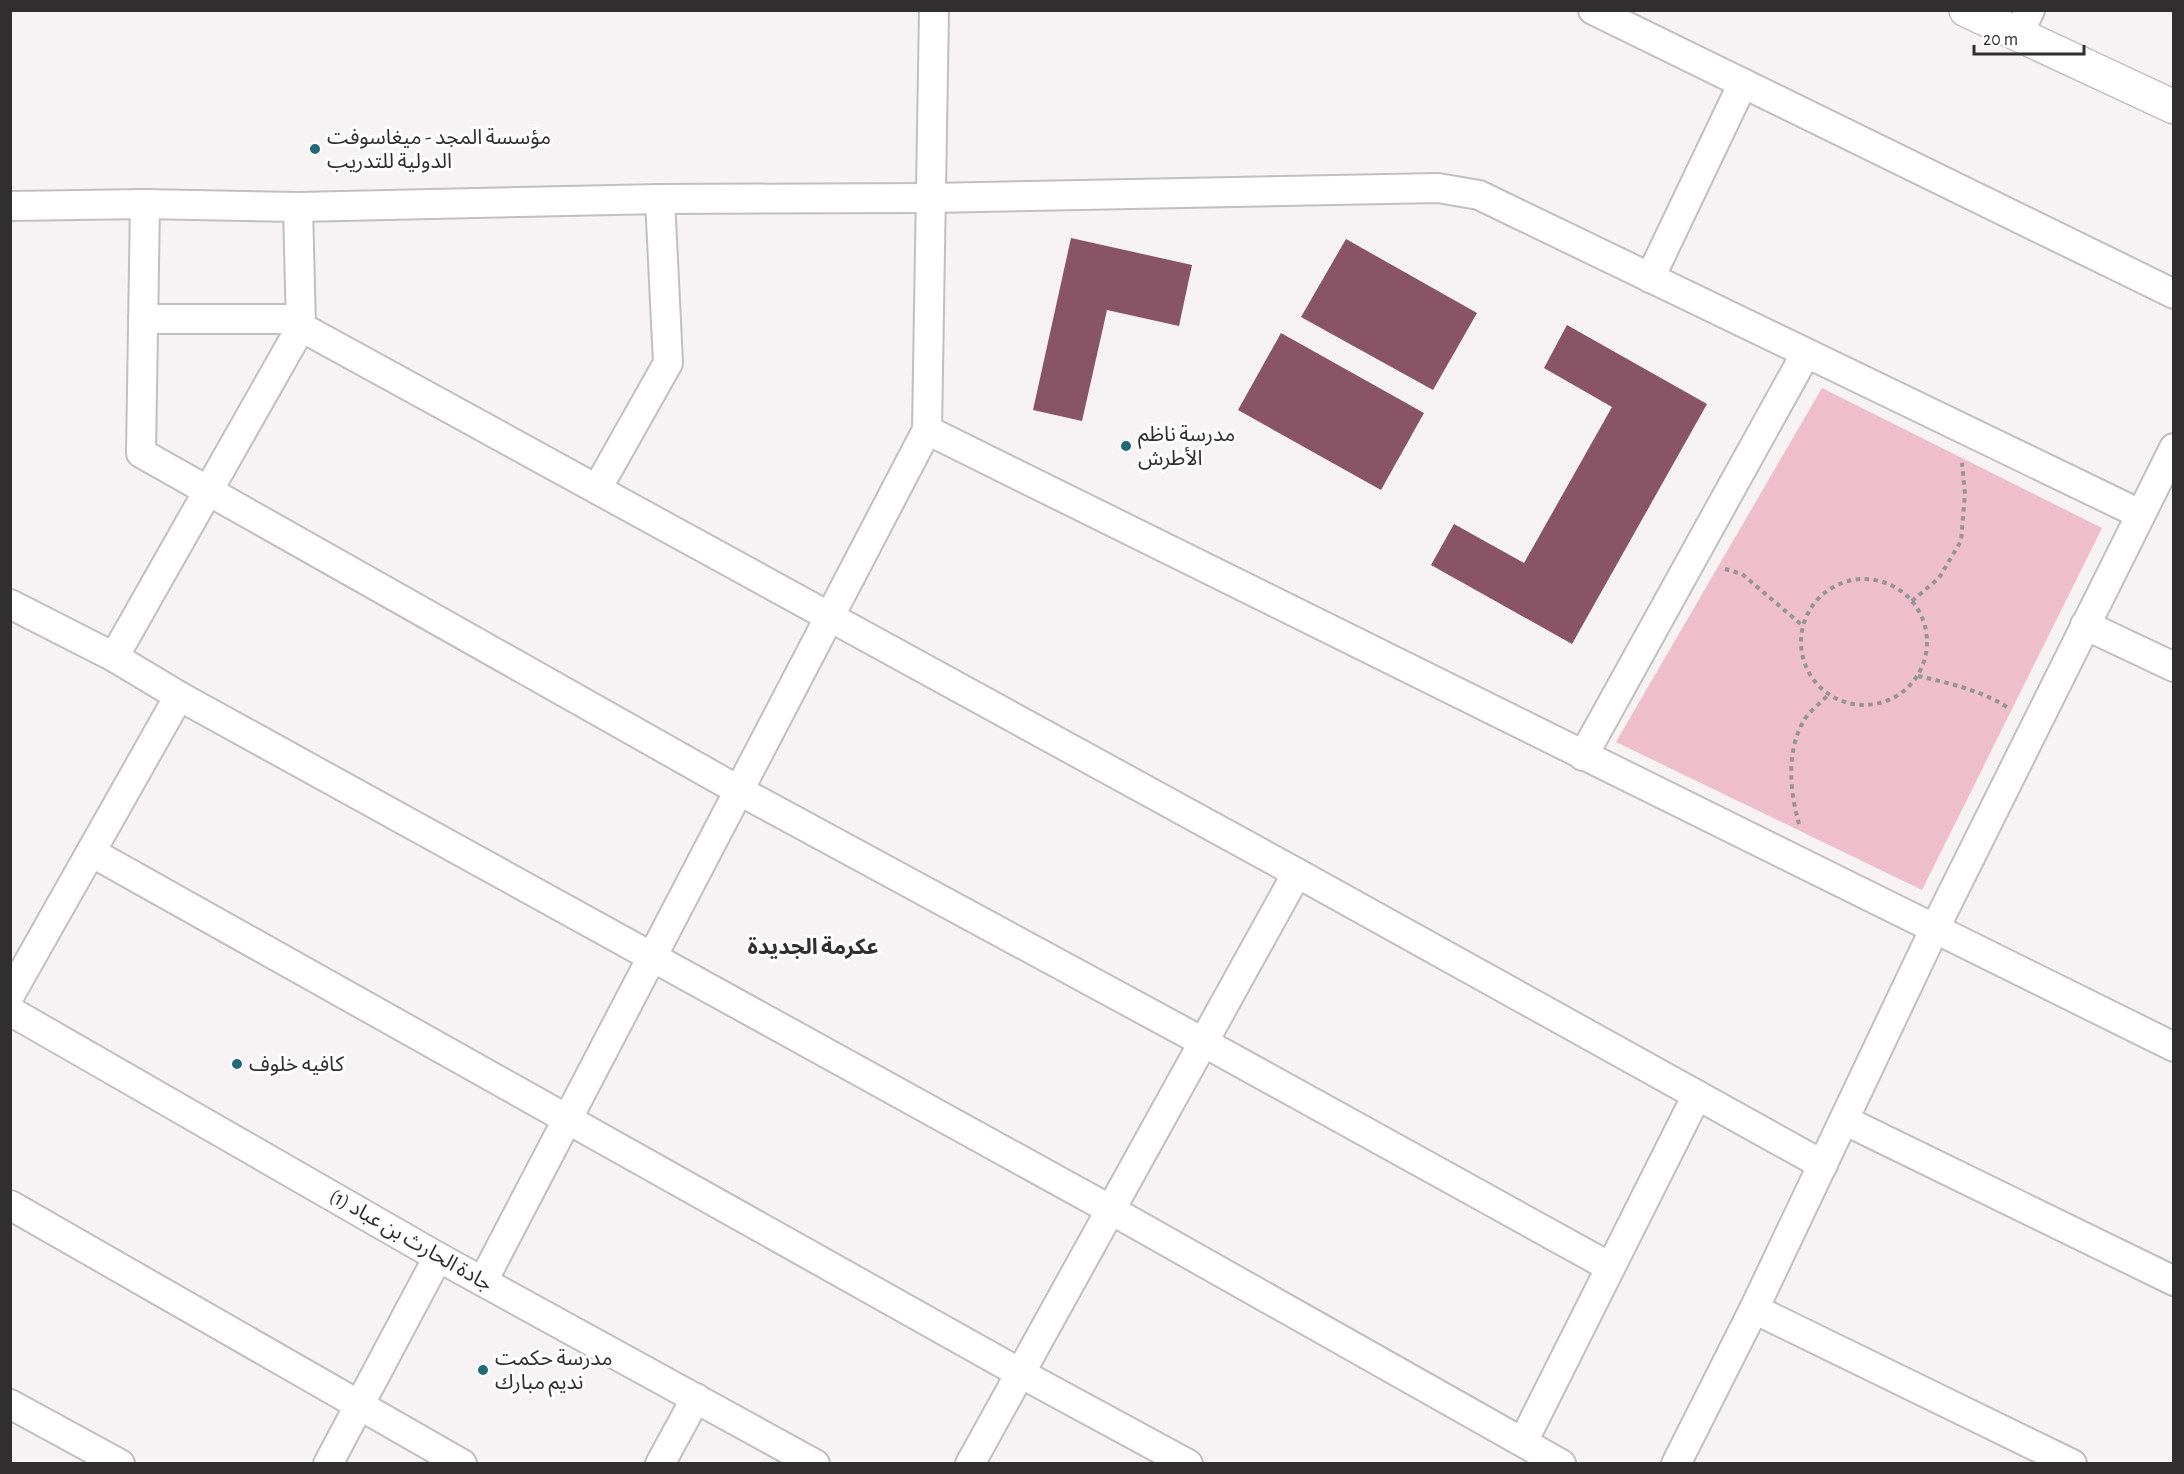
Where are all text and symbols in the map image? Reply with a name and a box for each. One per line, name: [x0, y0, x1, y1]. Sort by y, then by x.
scale bar: [1974, 18, 2084, 56]
text: 20 m: [1983, 31, 2018, 49]
place label: مؤسسة المجد - ميغاسوفت الدولية للتدريب: [327, 127, 551, 173]
marker: مؤسسة المجد - ميغاسوفت الدولية للتدريب: [308, 142, 322, 156]
place label: مدرسة ناظم الأطرش: [1138, 424, 1235, 470]
marker: مدرسة ناظم الأطرش: [1119, 439, 1133, 453]
district label: عكرمة الجديدة: [747, 935, 879, 959]
place label: كافيه خلوف: [249, 1054, 344, 1076]
marker: كافيه خلوف: [230, 1057, 244, 1071]
street label: جادة الحارث بن عباد (1): [326, 1185, 496, 1296]
place label: مدرسة حكمت نديم مبارك: [495, 1348, 613, 1397]
marker: مدرسة حكمت نديم مبارك: [476, 1363, 490, 1377]

